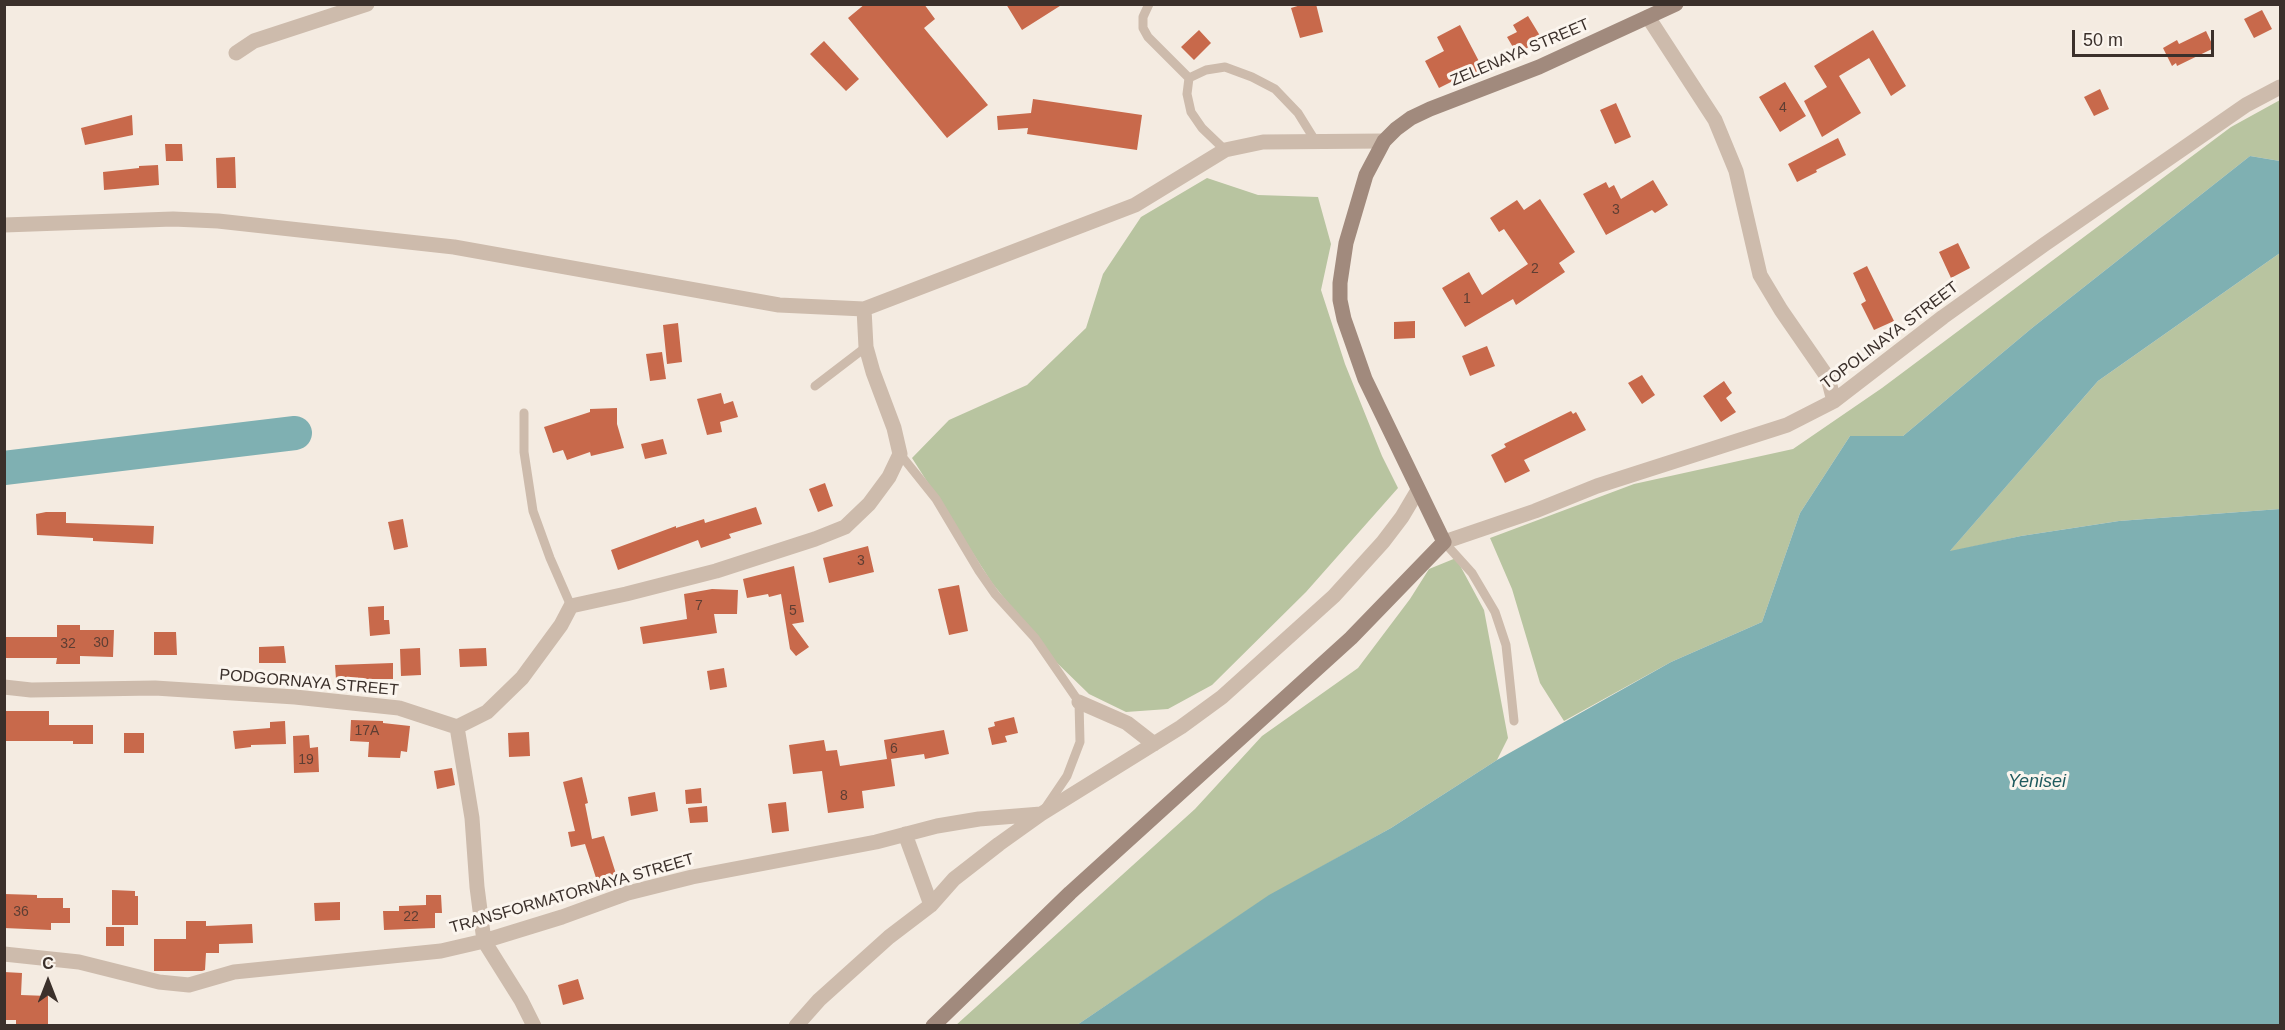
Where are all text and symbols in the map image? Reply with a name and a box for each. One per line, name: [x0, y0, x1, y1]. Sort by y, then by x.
street label: ZELENAYA STREET: [1448, 15, 1592, 91]
scale bar: [2075, 18, 2218, 56]
text: 50 m: [2083, 30, 2123, 50]
house number: 4: [1779, 100, 1787, 116]
house number: 3: [1612, 202, 1620, 218]
house number: 2: [1531, 261, 1539, 277]
street label: TOPOLINAYA STREET: [1817, 278, 1963, 394]
house number: 1: [1463, 291, 1471, 307]
house number: 3: [857, 553, 865, 569]
house number: 7: [695, 598, 703, 614]
house number: 5: [789, 603, 797, 619]
house number: 30: [93, 635, 109, 651]
house number: 32: [60, 636, 76, 652]
street label: PODGORNAYA STREET: [219, 666, 399, 700]
house number: 17А: [355, 723, 379, 739]
house number: 6: [890, 741, 898, 757]
house number: 19: [298, 752, 314, 768]
water label: Yenisei: [2008, 771, 2066, 793]
house number: 8: [840, 788, 848, 804]
street label: TRANSFORMATORNAYA STREET: [448, 850, 696, 938]
house number: 36: [13, 904, 29, 920]
house number: 22: [403, 909, 419, 925]
north arrow: [18, 952, 78, 1012]
text: С: [42, 955, 54, 972]

